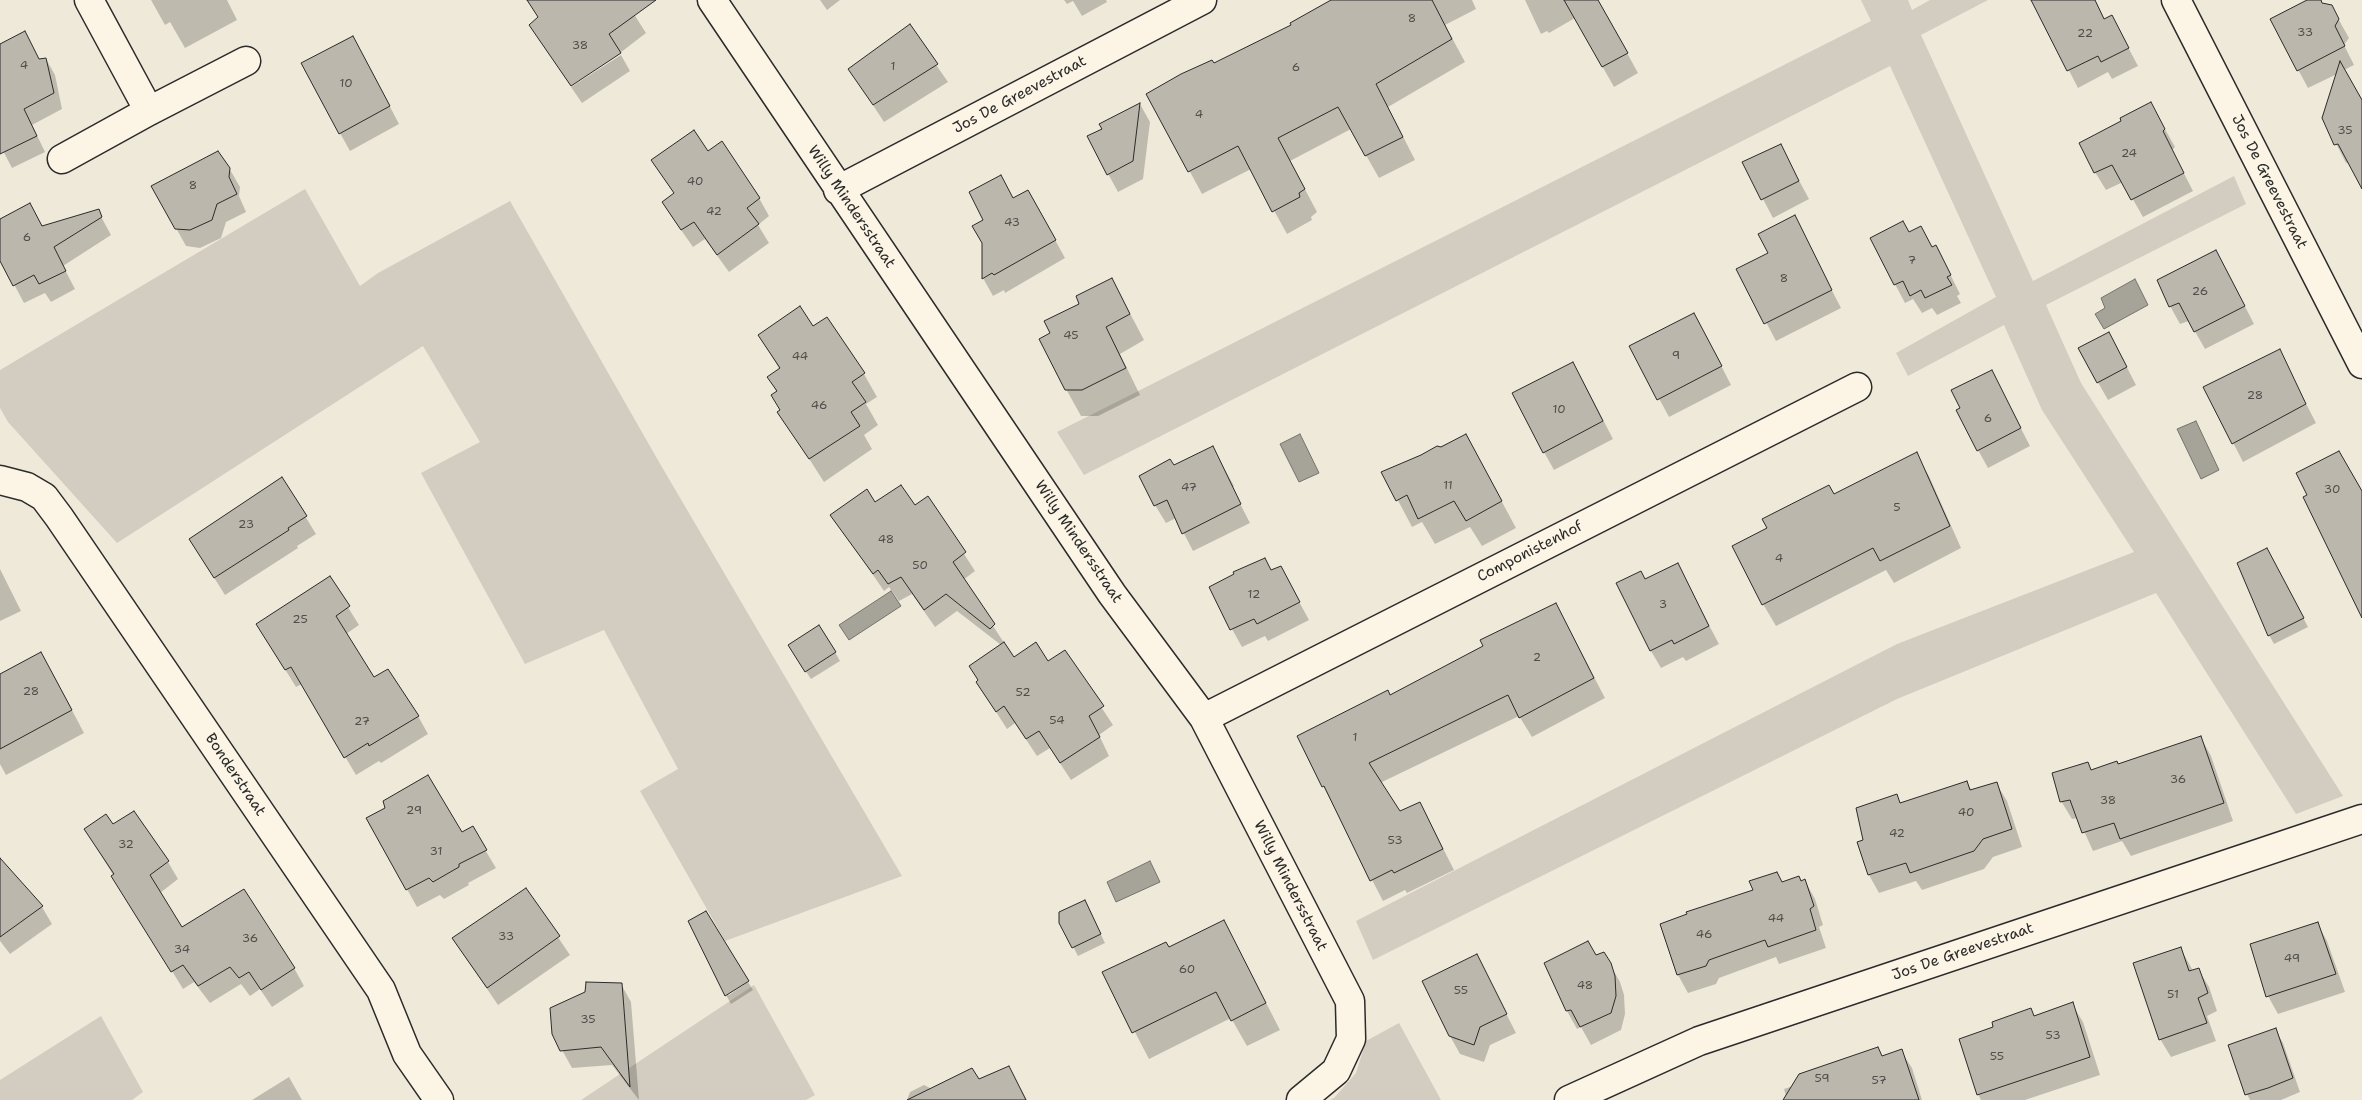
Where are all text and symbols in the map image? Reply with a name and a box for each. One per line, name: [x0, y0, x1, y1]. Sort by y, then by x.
house number: 8: [1408, 12, 1416, 26]
house number: 33: [2297, 26, 2313, 40]
house number: 22: [2077, 27, 2093, 41]
house number: 38: [572, 39, 588, 53]
street label: Jos De Greevestraat: [950, 52, 1090, 138]
house number: 4: [20, 59, 28, 73]
house number: 1: [890, 60, 896, 74]
house number: 6: [1292, 61, 1300, 75]
house number: 10: [339, 77, 353, 91]
house number: 4: [1195, 108, 1203, 122]
street label: Jos De Greevestraat: [2227, 112, 2311, 252]
house number: 35: [2337, 124, 2353, 138]
street label: Willy Mindersstraat: [803, 142, 899, 272]
house number: 24: [2121, 147, 2137, 161]
house number: 40: [687, 175, 703, 189]
house number: 8: [189, 179, 197, 193]
house number: 42: [706, 205, 722, 219]
house number: 43: [1004, 216, 1020, 230]
house number: 6: [23, 231, 31, 245]
house number: 7: [1908, 254, 1916, 268]
house number: 8: [1780, 272, 1788, 286]
house number: 26: [2192, 285, 2208, 299]
house number: 45: [1063, 329, 1079, 343]
house number: 9: [1672, 349, 1680, 363]
house number: 44: [792, 350, 808, 364]
house number: 28: [2247, 389, 2263, 403]
house number: 46: [811, 399, 827, 413]
house number: 10: [1552, 403, 1566, 417]
house number: 6: [1984, 412, 1992, 426]
street label: Willy Mindersstraat: [1030, 477, 1126, 607]
house number: 11: [1443, 479, 1453, 493]
house number: 47: [1181, 481, 1197, 495]
house number: 30: [2324, 483, 2340, 497]
house number: 5: [1893, 501, 1901, 515]
house number: 23: [238, 518, 254, 532]
street label: Componistenhof: [1474, 518, 1586, 586]
house number: 48: [878, 533, 894, 547]
house number: 4: [1775, 552, 1783, 566]
house number: 50: [912, 559, 928, 573]
house number: 12: [1248, 588, 1260, 602]
house number: 3: [1659, 598, 1667, 612]
house number: 25: [292, 613, 308, 627]
house number: 2: [1533, 651, 1541, 665]
house number: 28: [23, 685, 39, 699]
house number: 52: [1015, 686, 1031, 700]
house number: 54: [1049, 714, 1065, 728]
house number: 27: [354, 715, 370, 729]
street label: Bonderstraat: [201, 730, 269, 820]
house number: 1: [1352, 731, 1358, 745]
house number: 36: [2170, 773, 2186, 787]
house number: 38: [2100, 794, 2116, 808]
house number: 29: [406, 804, 422, 818]
house number: 40: [1958, 806, 1974, 820]
street label: Willy Mindersstraat: [1249, 818, 1331, 954]
house number: 42: [1889, 827, 1905, 841]
house number: 53: [1387, 834, 1403, 848]
house number: 32: [118, 838, 134, 852]
house number: 31: [430, 845, 442, 859]
house number: 44: [1768, 912, 1784, 926]
street label: Jos De Greevestraat: [1890, 919, 2036, 985]
house number: 46: [1696, 928, 1712, 942]
house number: 33: [498, 930, 514, 944]
house number: 36: [242, 932, 258, 946]
house number: 34: [174, 943, 190, 957]
house number: 49: [2284, 952, 2300, 966]
house number: 60: [1179, 963, 1195, 977]
house number: 48: [1577, 979, 1593, 993]
house number: 55: [1454, 984, 1468, 998]
house number: 51: [2167, 988, 2179, 1002]
house number: 35: [580, 1013, 596, 1027]
house number: 53: [2045, 1029, 2061, 1043]
house number: 55: [1990, 1050, 2004, 1064]
house number: 59: [1814, 1072, 1830, 1086]
house number: 57: [1871, 1074, 1887, 1088]

